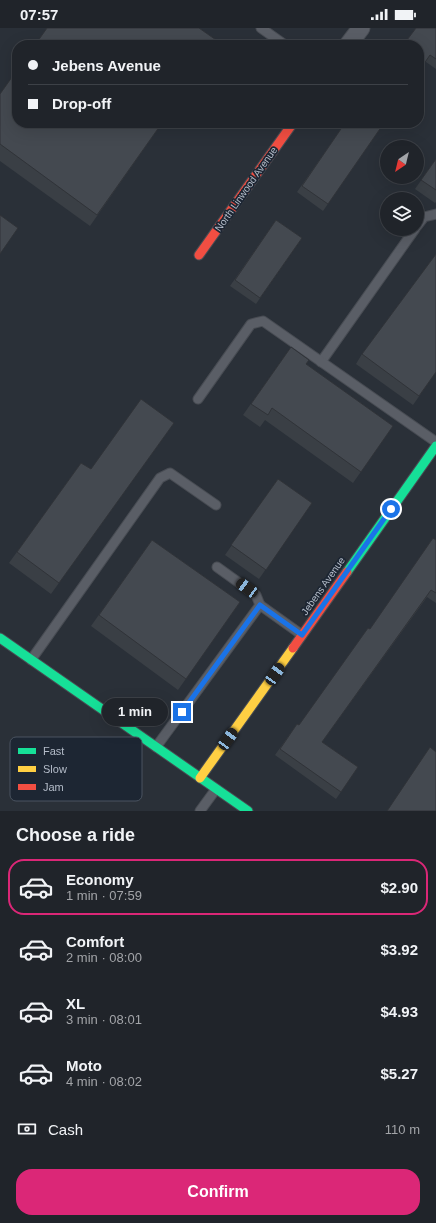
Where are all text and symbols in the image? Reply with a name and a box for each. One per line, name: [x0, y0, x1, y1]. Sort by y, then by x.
text: 07:57: [20, 6, 58, 23]
text: Jebens Avenue: [52, 57, 161, 74]
text: Drop-off: [52, 95, 111, 112]
north arrow: [380, 140, 424, 184]
map controls: [380, 140, 424, 236]
street label: North Linwood Avenue: [213, 144, 280, 233]
button: layers: [380, 192, 424, 236]
route start: [382, 500, 400, 518]
street label: Jebens Avenue: [299, 555, 347, 617]
car: [234, 576, 260, 600]
car: [263, 661, 287, 687]
callout: 1 min: [102, 698, 168, 726]
route end: [173, 703, 191, 721]
text: 1 min: [118, 704, 152, 719]
car: [216, 726, 240, 752]
legend: [10, 737, 142, 801]
text: Fast: [43, 745, 64, 757]
text: Slow: [43, 763, 67, 775]
text: Jam: [43, 781, 64, 793]
text: Choose a ride: [16, 825, 135, 845]
icon: car: [18, 869, 54, 905]
text: Economy: [66, 871, 134, 888]
text: $2.90: [380, 879, 418, 896]
text: 1 min · 07:59: [66, 888, 142, 903]
icon: car: [18, 931, 54, 967]
text: Comfort: [66, 933, 124, 950]
text: $3.92: [380, 941, 418, 958]
text: 2 min · 08:00: [66, 950, 142, 965]
icon: car: [18, 993, 54, 1029]
text: XL: [66, 995, 85, 1012]
text: $4.93: [380, 1003, 418, 1020]
text: 3 min · 08:01: [66, 1012, 142, 1027]
icon: car: [18, 1055, 54, 1091]
text: Moto: [66, 1057, 102, 1074]
text: $5.27: [380, 1065, 418, 1082]
text: 4 min · 08:02: [66, 1074, 142, 1089]
icon: cash: [16, 1118, 38, 1140]
text: Cash: [48, 1121, 83, 1138]
text: 110 m: [385, 1122, 420, 1137]
button: Confirm: [16, 1169, 420, 1215]

